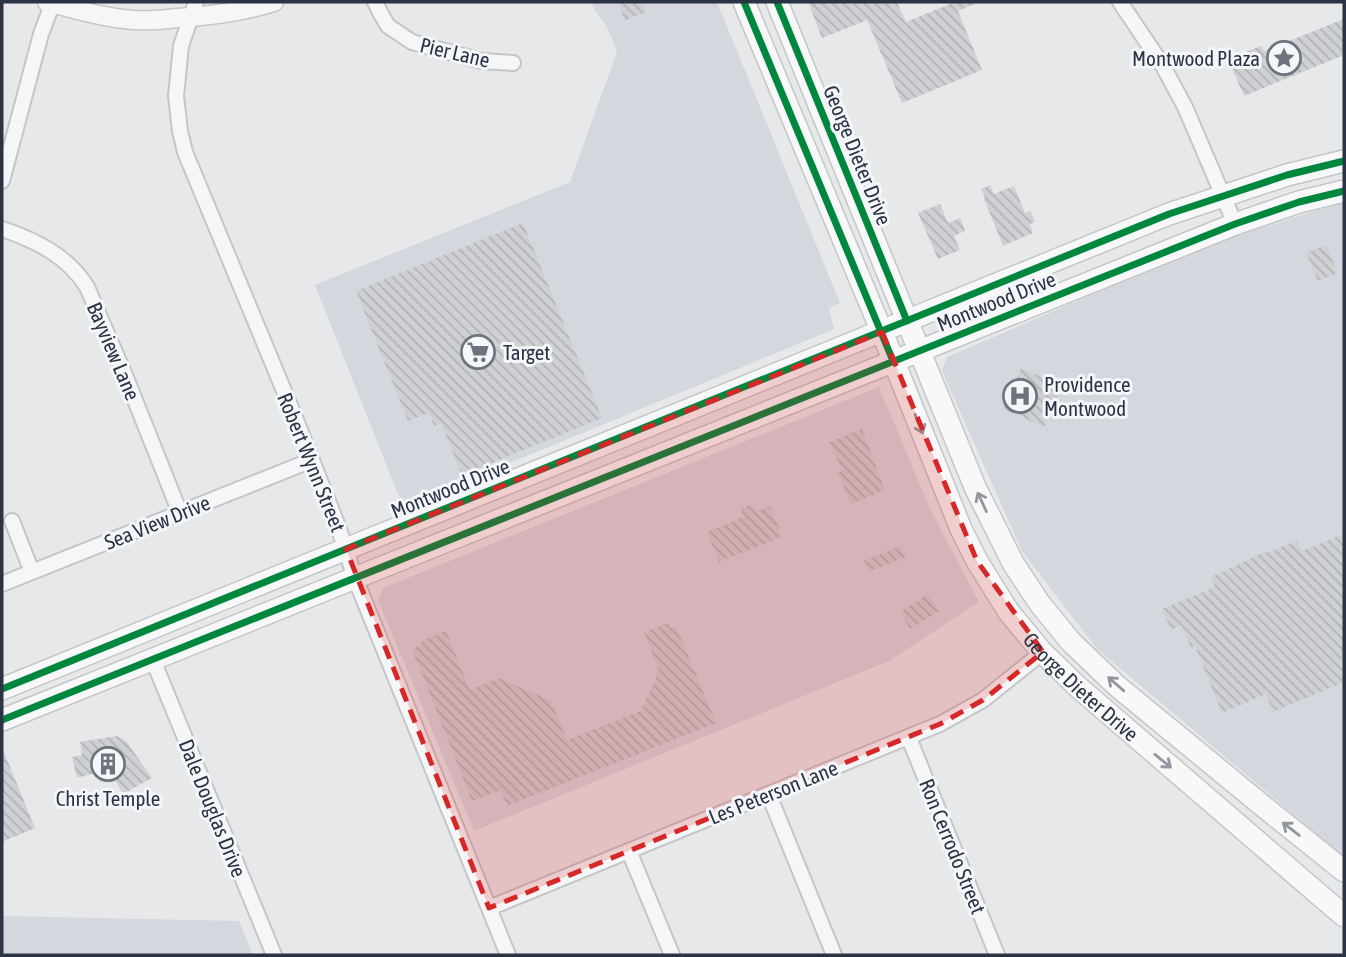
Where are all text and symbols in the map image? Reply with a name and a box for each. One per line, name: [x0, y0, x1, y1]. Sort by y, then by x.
street label: Pier Lane: [418, 32, 492, 72]
place icon: Montwood Plaza: [1265, 39, 1303, 77]
place label: Montwood Plaza: [1132, 46, 1260, 70]
street label: George Dieter Drive: [819, 82, 897, 228]
street label: Montwood Drive: [933, 266, 1059, 336]
street label: Bayview Lane: [83, 298, 145, 404]
supermarket icon: Target: [459, 333, 497, 371]
place label: Target: [503, 340, 550, 364]
place label: Providence Montwood: [1044, 372, 1131, 420]
hospital icon: Providence Montwood: [1001, 377, 1039, 415]
street label: Robert Wynn Street: [273, 389, 351, 535]
one-way arrow: [913, 413, 926, 435]
street label: Montwood Drive: [387, 453, 513, 523]
street label: Sea View Drive: [101, 490, 213, 554]
one-way arrow: [975, 492, 988, 514]
street label: George Dieter Drive: [1019, 627, 1144, 746]
one-way arrow: [1107, 676, 1125, 692]
street label: Dale Douglas Drive: [174, 736, 252, 880]
building icon: Christ Temple: [89, 745, 127, 783]
one-way arrow: [1153, 753, 1171, 769]
street label: Les Peterson Lane: [705, 755, 841, 829]
street label: Ron Cerrodo Street: [915, 775, 991, 917]
place label: Christ Temple: [56, 786, 160, 810]
one-way arrow: [1282, 821, 1301, 836]

